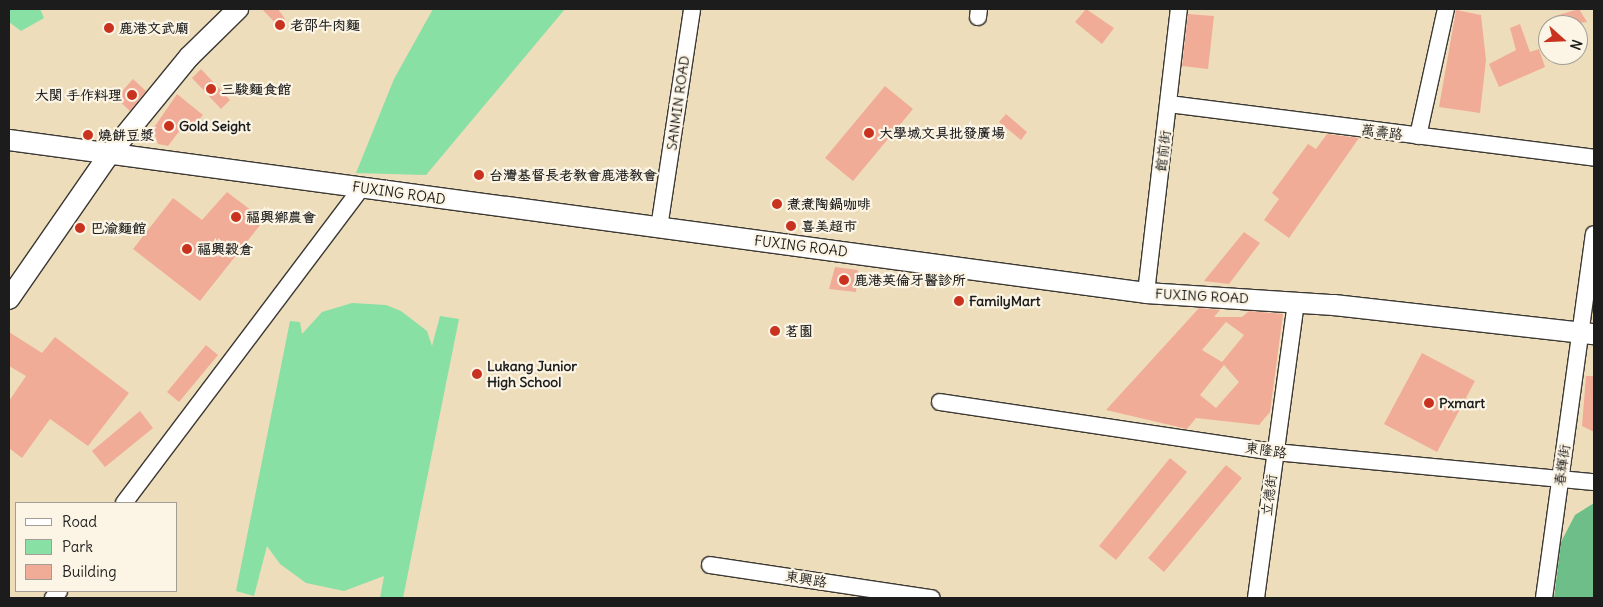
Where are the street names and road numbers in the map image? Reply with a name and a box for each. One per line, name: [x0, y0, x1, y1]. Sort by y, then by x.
street label: SANMIN ROAD: [663, 55, 693, 151]
street label: 萬壽路: [1360, 121, 1404, 143]
street label: 館前街: [1152, 129, 1174, 173]
street label: FUXING ROAD: [351, 178, 447, 208]
street label: FUXING ROAD: [753, 232, 849, 260]
street label: FUXING ROAD: [1155, 285, 1249, 307]
street label: 東隆路: [1244, 439, 1288, 461]
street label: 春輝街: [1551, 443, 1573, 487]
street label: 立德街: [1258, 473, 1280, 517]
street label: 東興路: [784, 567, 828, 591]

